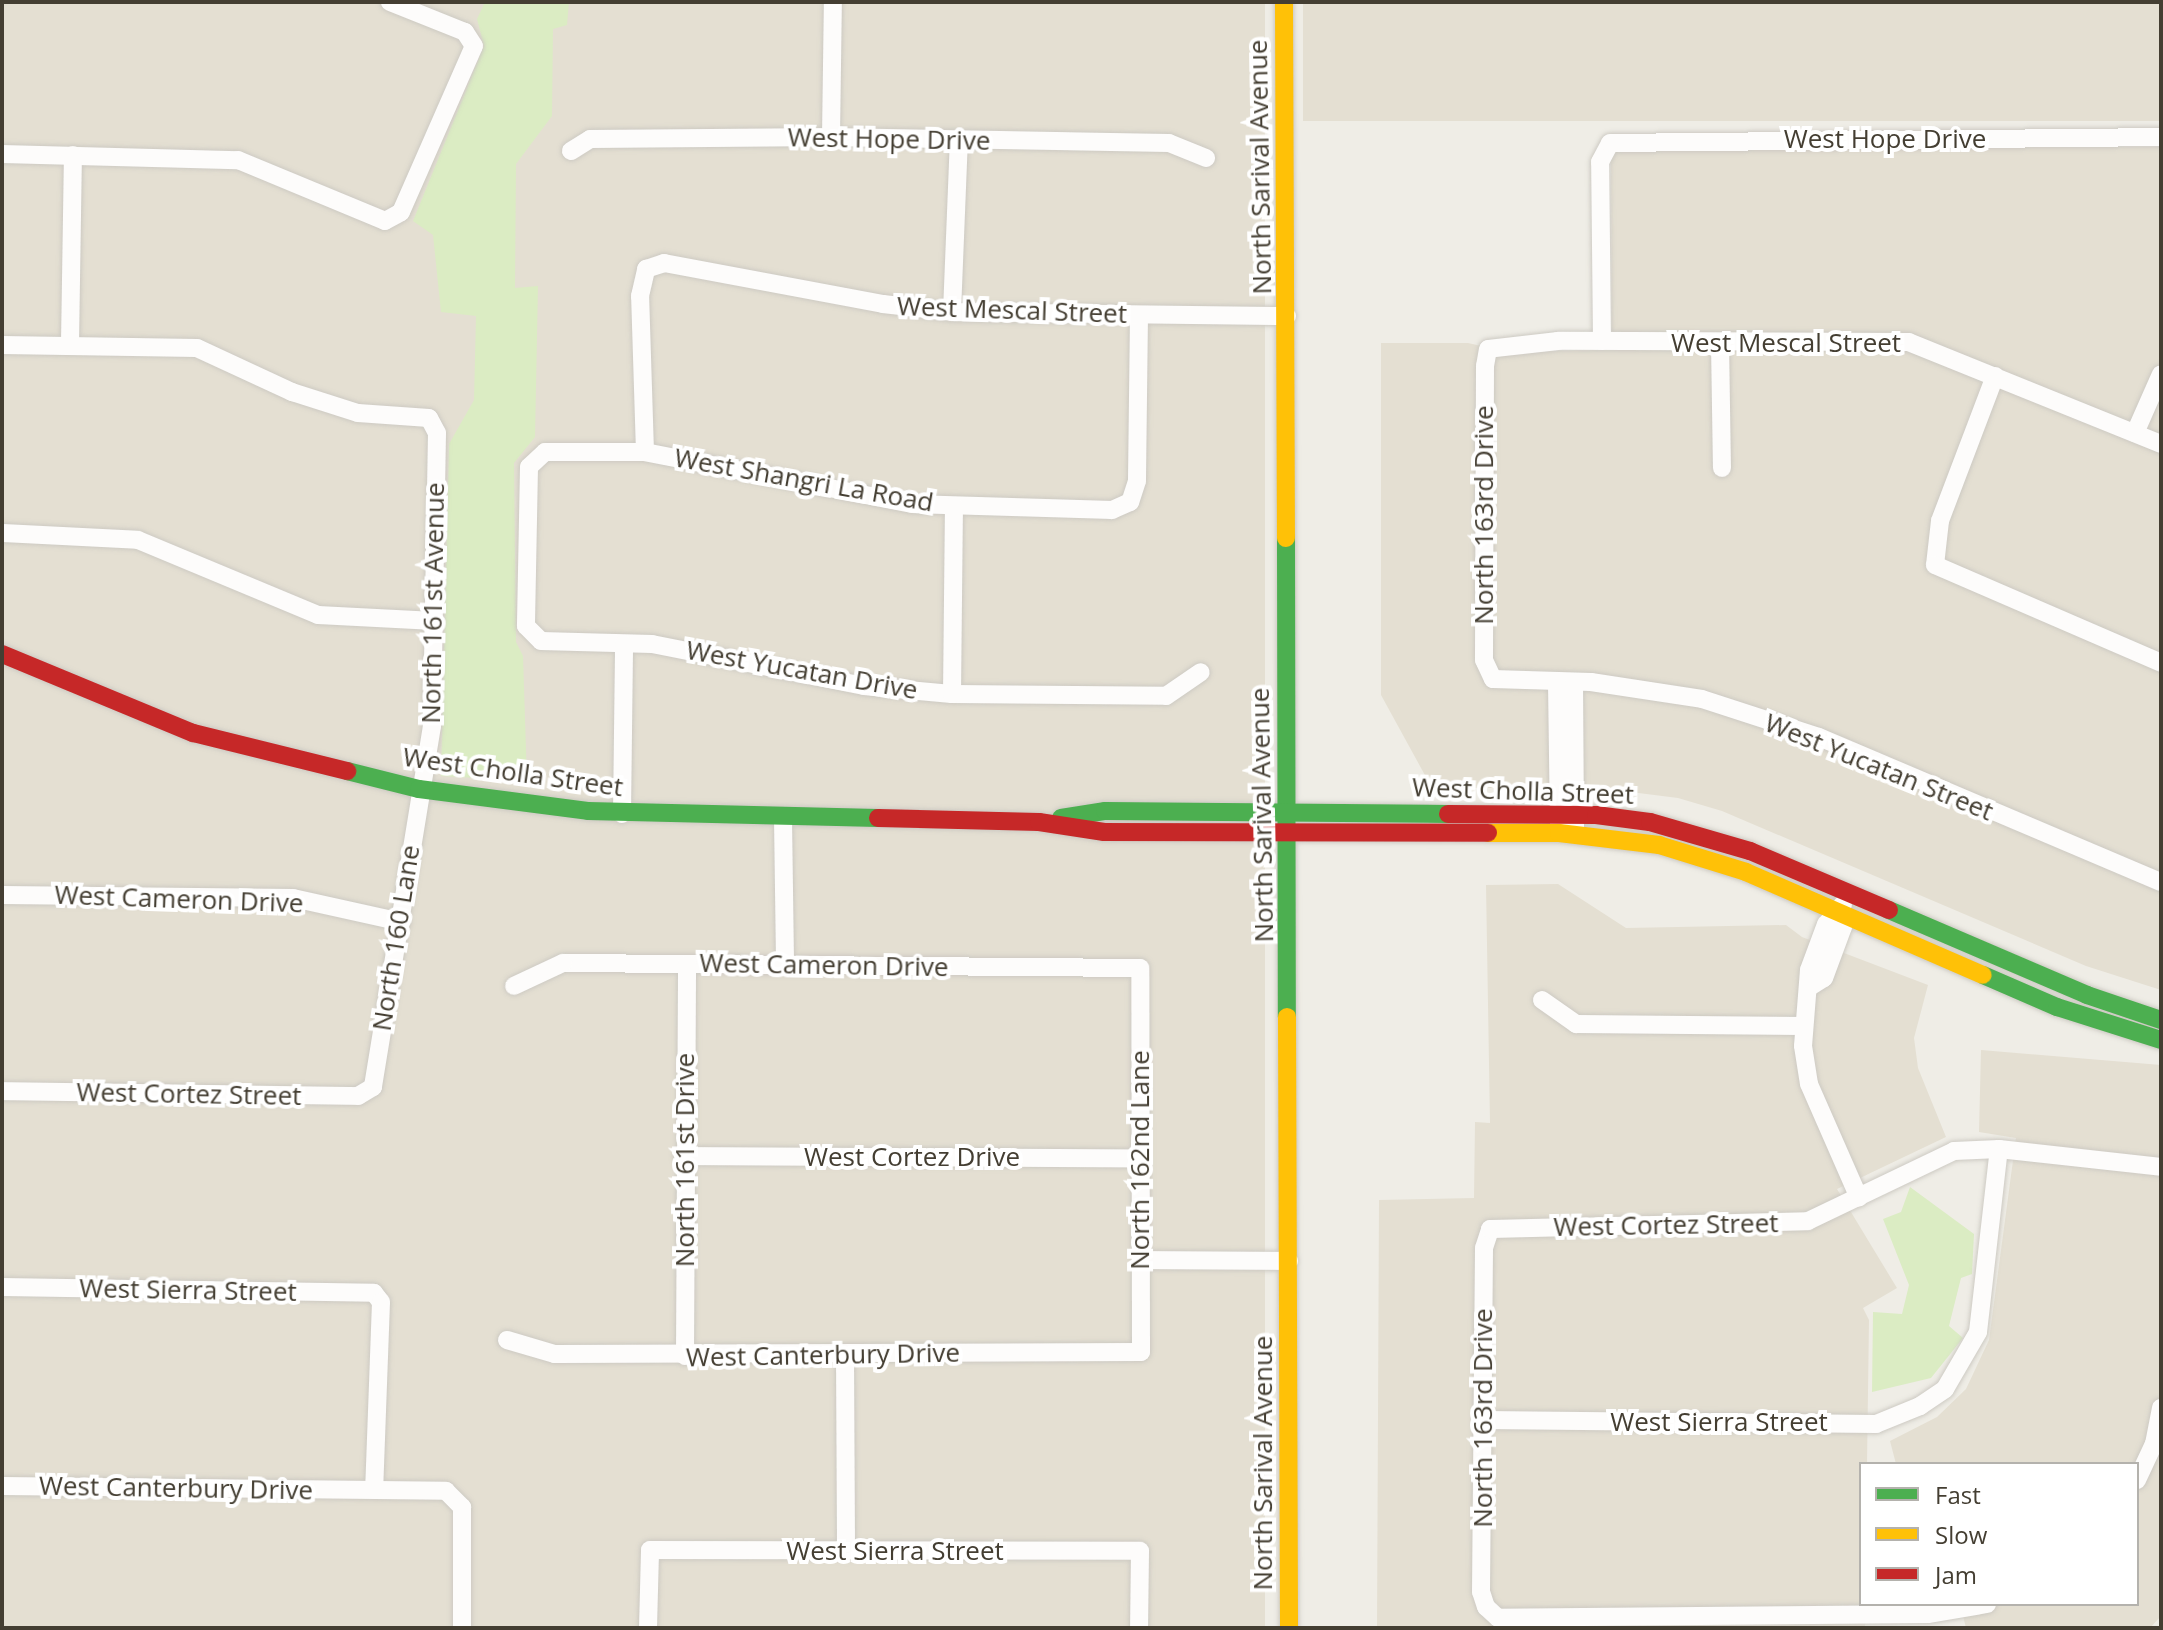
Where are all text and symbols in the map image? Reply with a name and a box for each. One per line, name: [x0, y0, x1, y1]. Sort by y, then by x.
street label: North Sarival Avenue: [1242, 39, 1278, 295]
street label: West Hope Drive: [787, 122, 991, 156]
street label: West Hope Drive: [1784, 123, 1986, 155]
street label: West Mescal Street: [896, 290, 1128, 330]
street label: West Mescal Street: [1671, 327, 1901, 359]
street label: North 163rd Drive: [1468, 405, 1500, 625]
street label: West Shangri La Road: [672, 442, 936, 518]
street label: North 161st Avenue: [415, 482, 451, 724]
street label: West Yucatan Drive: [684, 634, 920, 706]
street label: North Sarival Avenue: [1244, 687, 1280, 943]
street label: West Yucatan Street: [1760, 707, 1998, 827]
street label: West Cholla Street: [401, 741, 625, 803]
street label: West Cholla Street: [1412, 772, 1634, 810]
street label: North 160 Lane: [366, 843, 426, 1033]
street label: West Cameron Drive: [54, 879, 304, 919]
street label: West Cameron Drive: [699, 947, 949, 983]
street label: North 162nd Lane: [1124, 1050, 1156, 1270]
street label: North 161st Drive: [669, 1053, 701, 1267]
street label: West Cortez Street: [76, 1076, 302, 1112]
street label: West Cortez Drive: [804, 1141, 1020, 1173]
street label: West Cortez Street: [1553, 1207, 1779, 1243]
street label: West Sierra Street: [79, 1273, 297, 1307]
street label: North 163rd Drive: [1467, 1308, 1499, 1528]
street label: North Sarival Avenue: [1247, 1336, 1279, 1590]
street label: West Canterbury Drive: [686, 1337, 960, 1373]
street label: West Sierra Street: [1610, 1406, 1828, 1438]
legend: [1859, 1462, 2139, 1606]
street label: West Canterbury Drive: [39, 1470, 313, 1506]
text: Fast: [1935, 1478, 1981, 1511]
text: Slow: [1935, 1518, 1987, 1551]
street label: West Sierra Street: [786, 1535, 1004, 1567]
text: Jam: [1935, 1558, 1977, 1591]

